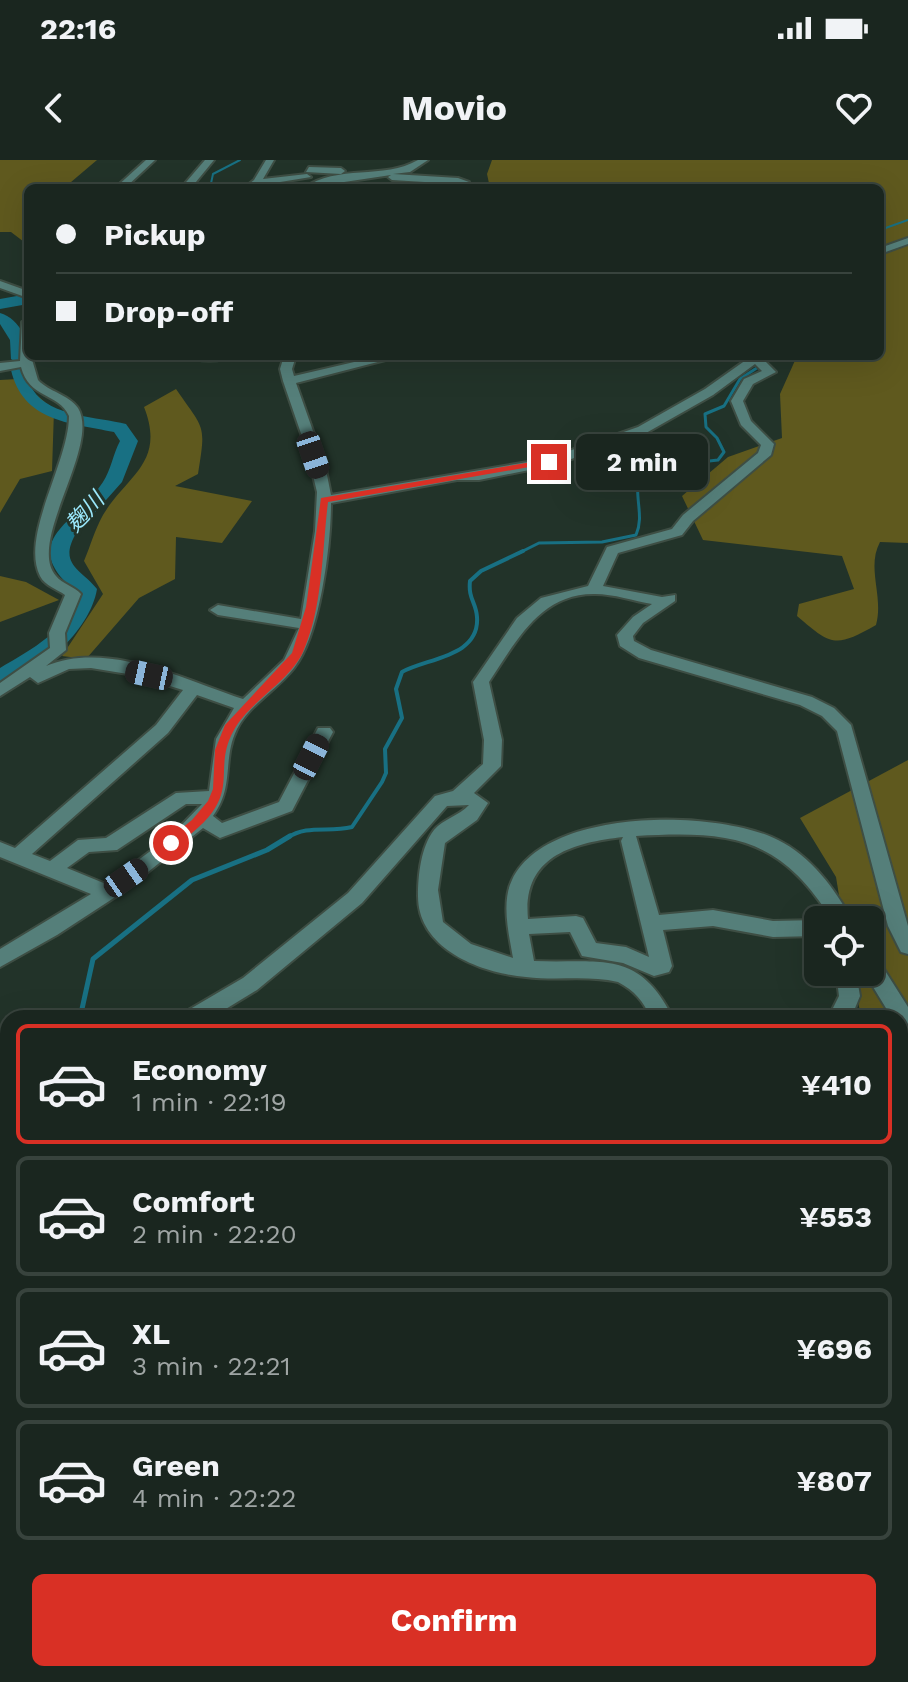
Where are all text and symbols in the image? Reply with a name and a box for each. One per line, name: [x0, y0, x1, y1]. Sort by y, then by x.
text: 22:16: [40, 11, 116, 46]
icon: back: [32, 86, 76, 130]
icon: heart: [832, 86, 876, 130]
text: Movio: [401, 87, 507, 129]
text: Pickup: [104, 217, 206, 252]
text: Drop-off: [104, 294, 233, 329]
car: [294, 428, 332, 482]
callout: 2 min: [577, 434, 709, 490]
route end: [531, 444, 567, 480]
text: 2 min: [606, 447, 678, 477]
water label: 麹川: [61, 486, 110, 537]
car: [123, 658, 175, 692]
car: [289, 730, 333, 784]
route start: [153, 825, 189, 861]
car: [99, 854, 153, 902]
map controls: [804, 906, 884, 986]
button: locate: [804, 906, 884, 986]
icon: car: [36, 1048, 108, 1120]
text: Economy: [132, 1052, 267, 1087]
text: ¥410: [801, 1067, 872, 1102]
text: 1 min · 22:19: [132, 1087, 287, 1117]
icon: car: [36, 1180, 108, 1252]
text: Comfort: [132, 1184, 254, 1219]
text: ¥553: [799, 1199, 872, 1234]
text: 2 min · 22:20: [132, 1219, 297, 1249]
icon: car: [36, 1312, 108, 1384]
text: XL: [132, 1316, 170, 1351]
text: ¥696: [797, 1331, 872, 1366]
text: 3 min · 22:21: [132, 1351, 291, 1381]
icon: car: [36, 1444, 108, 1516]
text: Green: [132, 1448, 220, 1483]
text: ¥807: [796, 1463, 872, 1498]
text: 4 min · 22:22: [132, 1483, 296, 1513]
button: Confirm: [32, 1574, 876, 1666]

